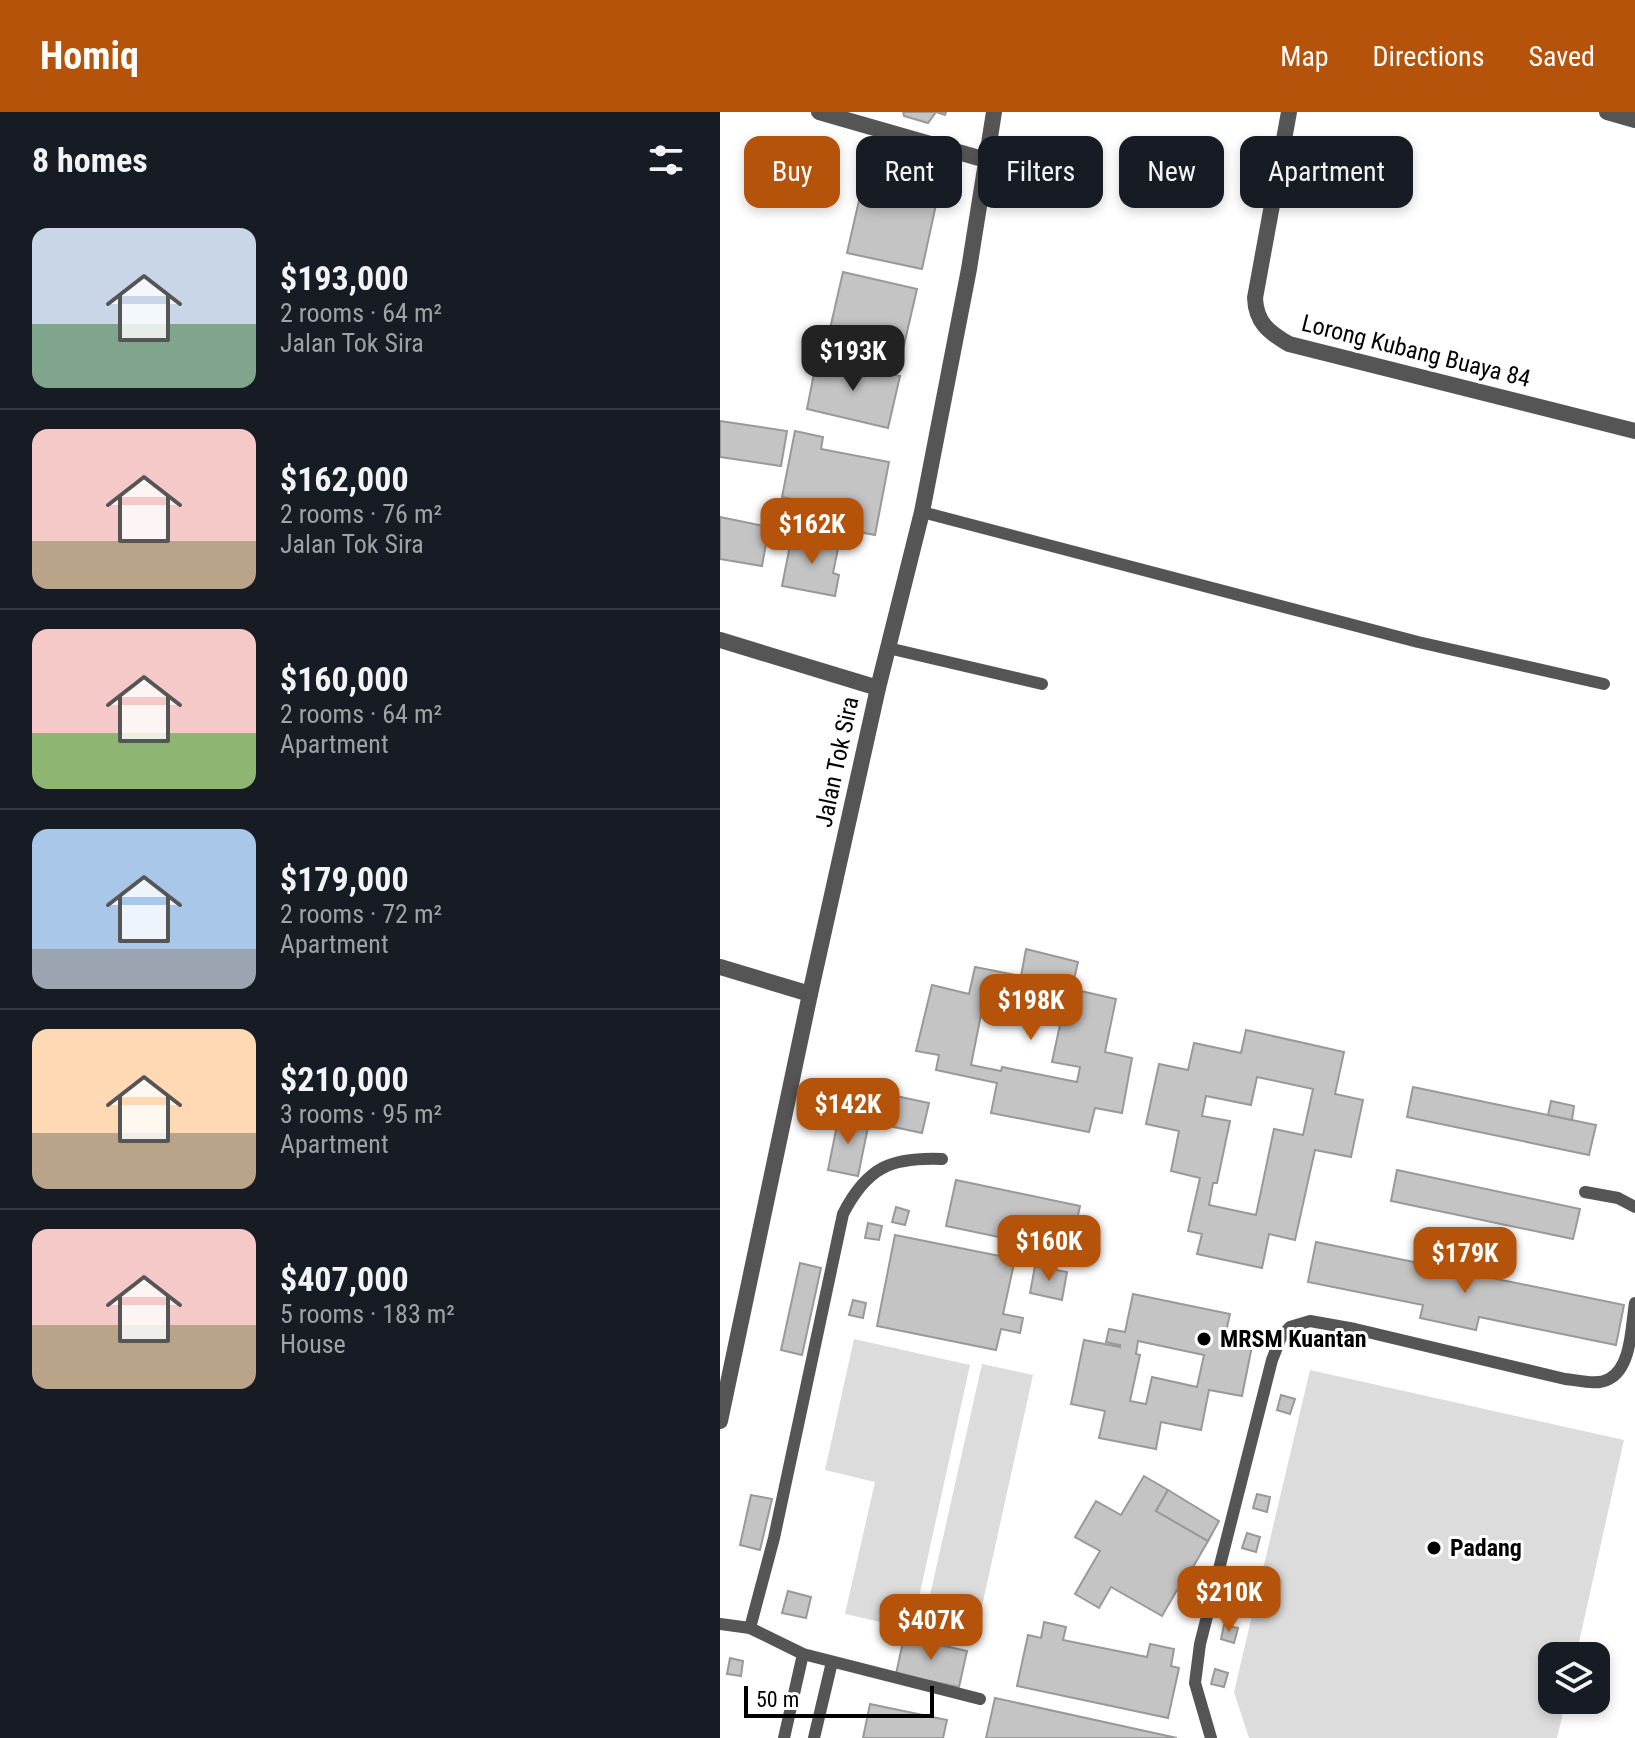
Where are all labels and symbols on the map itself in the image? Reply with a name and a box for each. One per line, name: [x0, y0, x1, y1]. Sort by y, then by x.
street label: Lorong Kubang Buaya 84: [1299, 309, 1533, 393]
pin: $193K: [797, 325, 909, 393]
pin: $162K: [756, 498, 868, 566]
street label: Jalan Tok Sira: [810, 694, 864, 830]
pin: $198K: [975, 974, 1087, 1042]
pin: $142K: [792, 1078, 904, 1146]
pin: $160K: [993, 1215, 1105, 1283]
pin: $179K: [1409, 1227, 1521, 1295]
place label: MRSM Kuantan: [1220, 1325, 1367, 1353]
marker: MRSM Kuantan: [1195, 1330, 1213, 1348]
place label: Padang: [1450, 1534, 1522, 1562]
marker: Padang: [1425, 1539, 1443, 1557]
pin: $210K: [1173, 1566, 1285, 1634]
pin: $407K: [875, 1594, 987, 1662]
scale bar: [744, 1682, 934, 1718]

